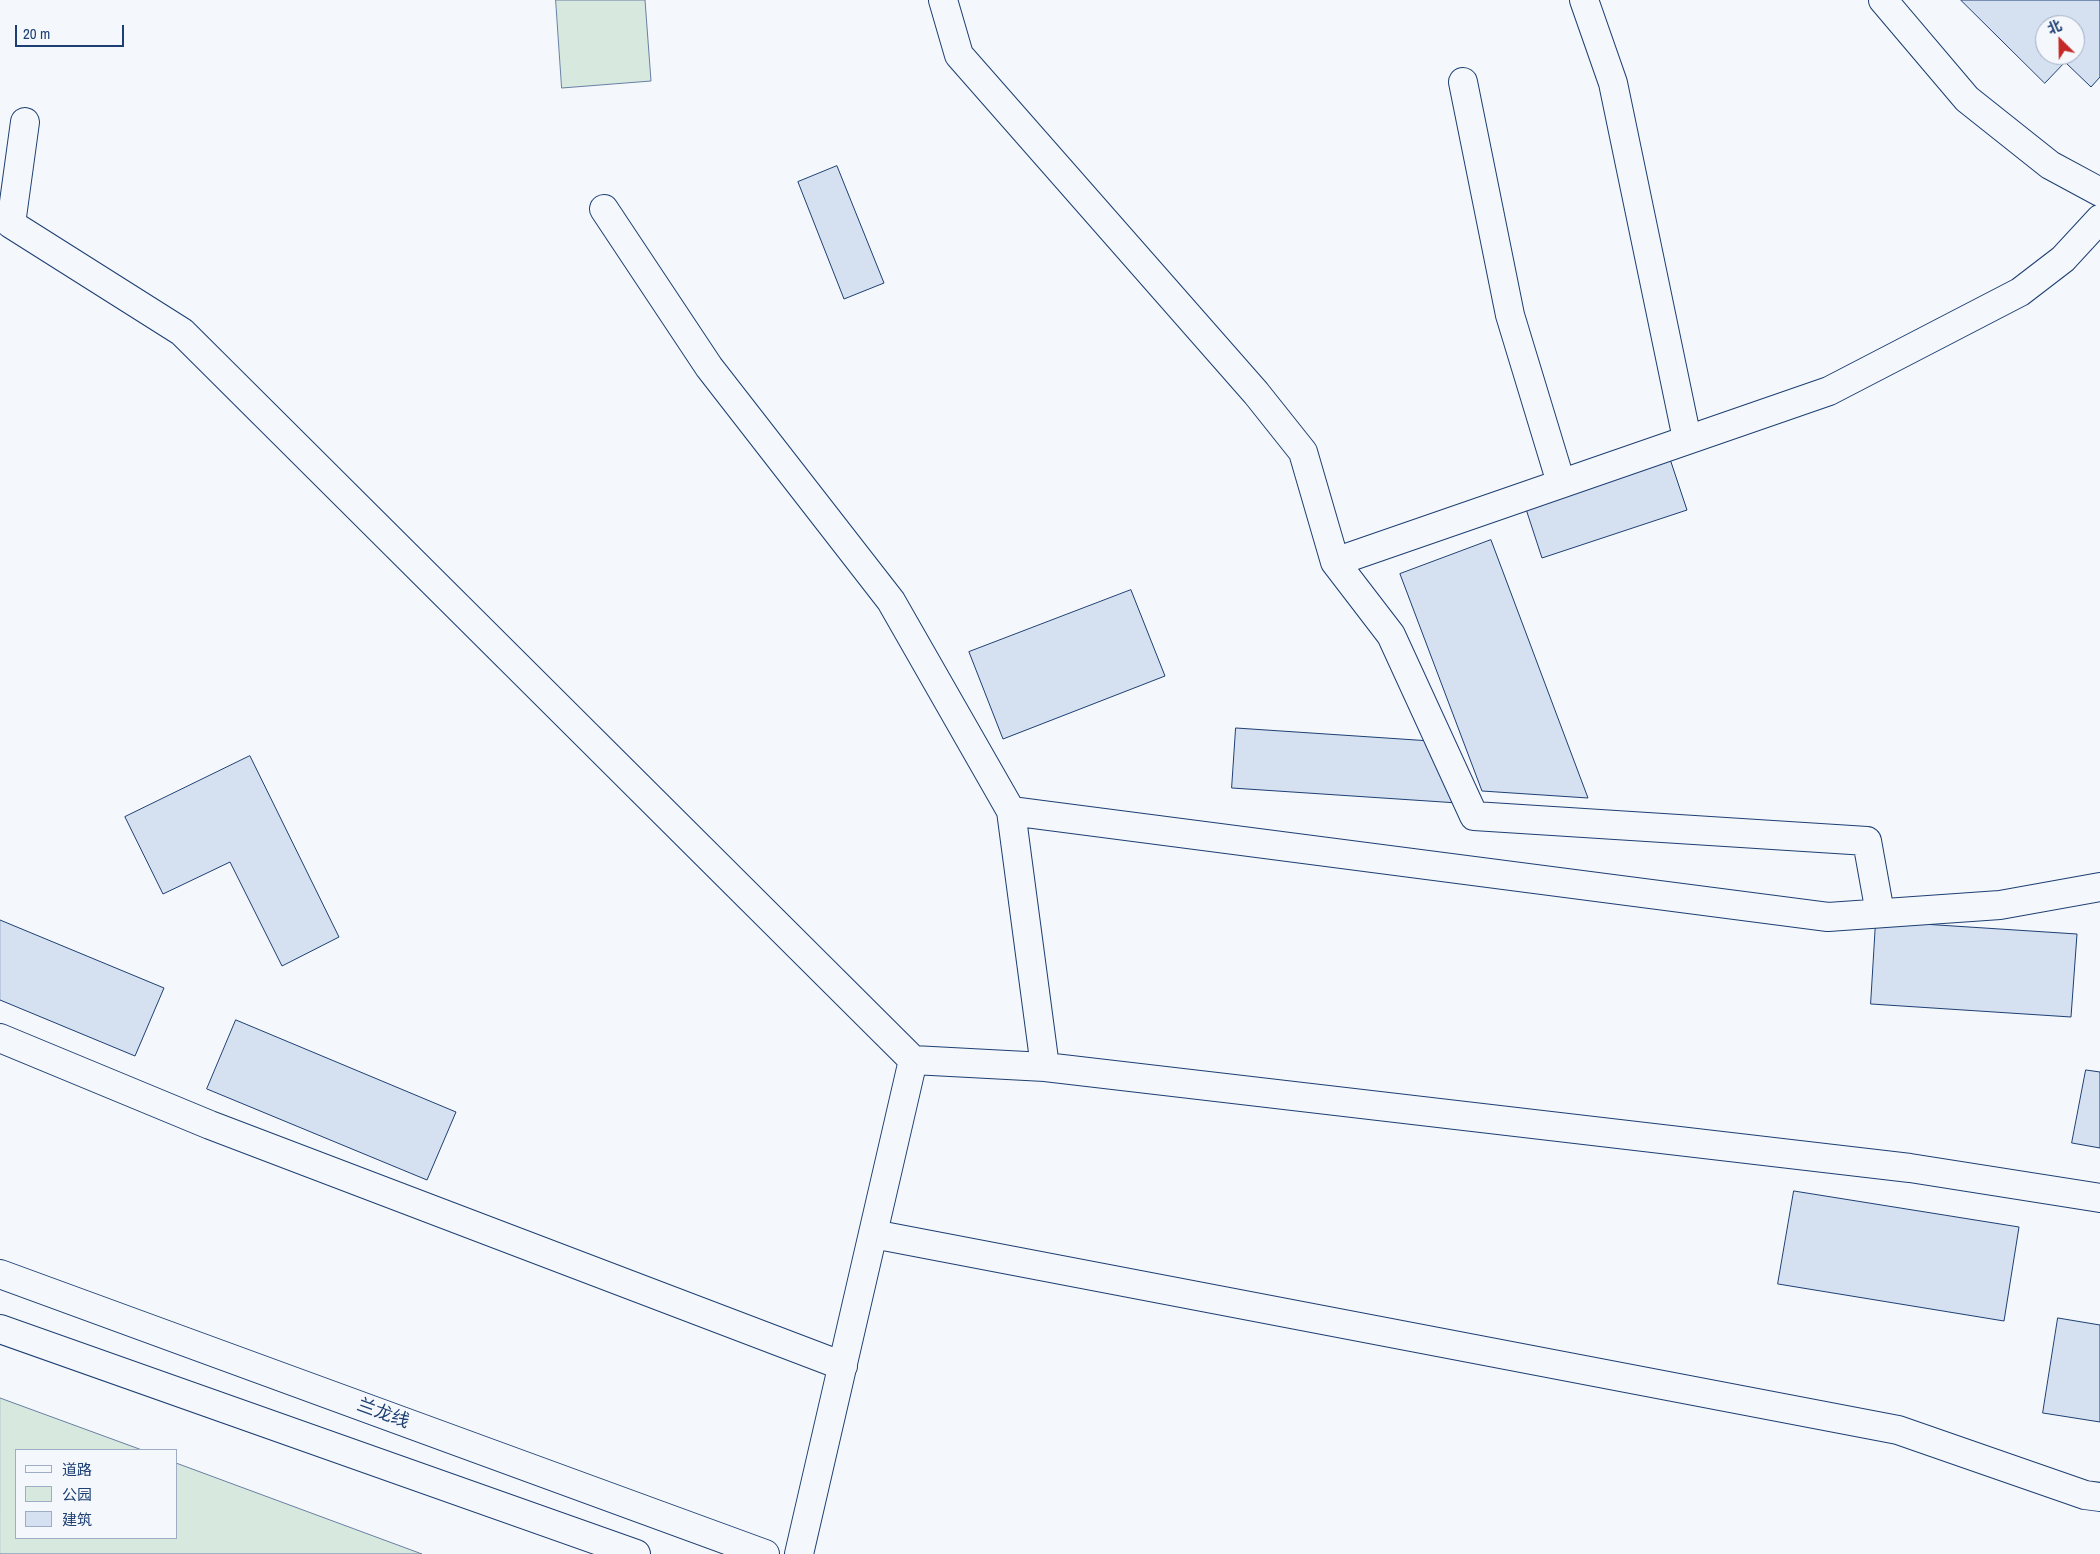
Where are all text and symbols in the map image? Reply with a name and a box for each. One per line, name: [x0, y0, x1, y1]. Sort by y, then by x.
scale bar: [18, 15, 126, 47]
north arrow: [2035, 15, 2085, 65]
text: 北: [2045, 16, 2064, 38]
text: 20 m: [23, 23, 50, 44]
street label: 兰龙线: [354, 1395, 412, 1433]
legend: [15, 1449, 178, 1539]
text: 道路: [62, 1459, 92, 1480]
text: 公园: [62, 1484, 92, 1505]
text: 建筑: [62, 1509, 92, 1530]

